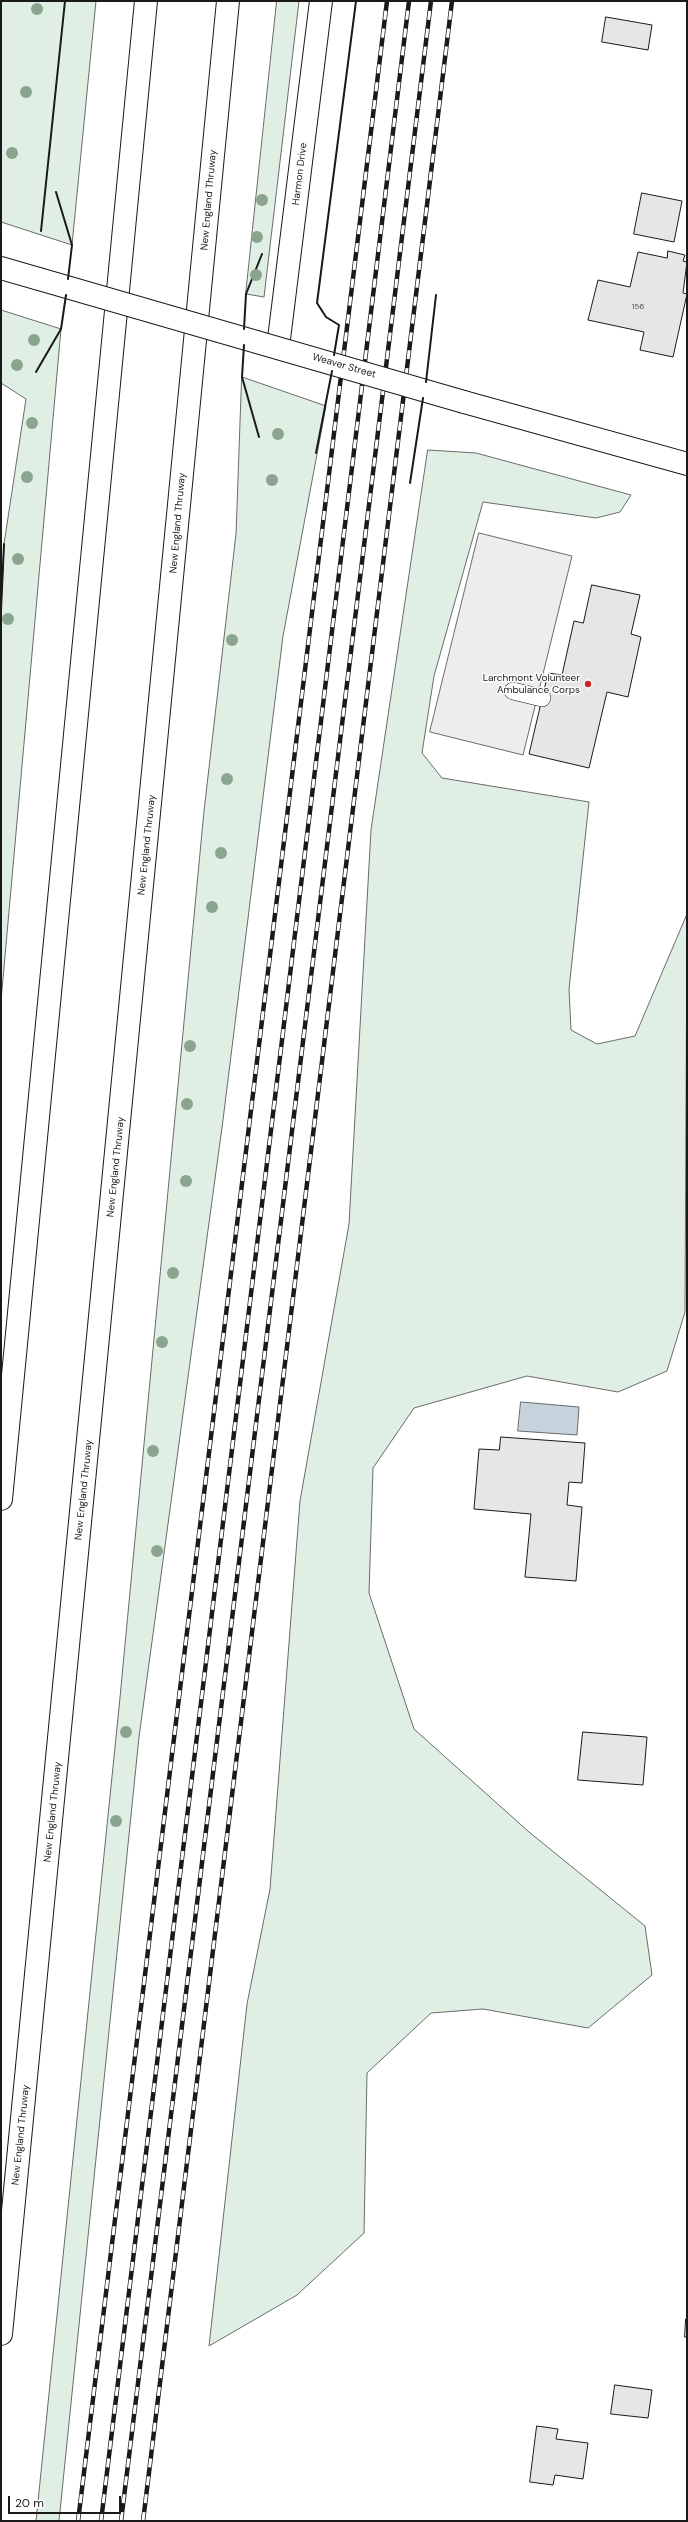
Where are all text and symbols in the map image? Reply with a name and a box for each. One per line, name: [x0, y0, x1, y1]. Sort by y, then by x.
street label: Harmon Drive: [290, 142, 310, 206]
street label: New England Thruway: [199, 149, 219, 251]
house number: 156: [632, 302, 644, 312]
street label: Weaver Street: [311, 351, 377, 381]
street label: New England Thruway: [168, 472, 188, 574]
place label: Larchmont Volunteer Ambulance Corps: [483, 672, 580, 696]
marker: Larchmont Volunteer Ambulance Corps: [583, 679, 593, 689]
street label: New England Thruway: [136, 794, 158, 896]
street label: New England Thruway: [105, 1116, 127, 1218]
street label: New England Thruway: [73, 1439, 95, 1541]
street label: New England Thruway: [42, 1761, 64, 1863]
street label: New England Thruway: [10, 2084, 32, 2186]
scale bar: [10, 2488, 123, 2514]
text: 20 m: [15, 2495, 44, 2511]

